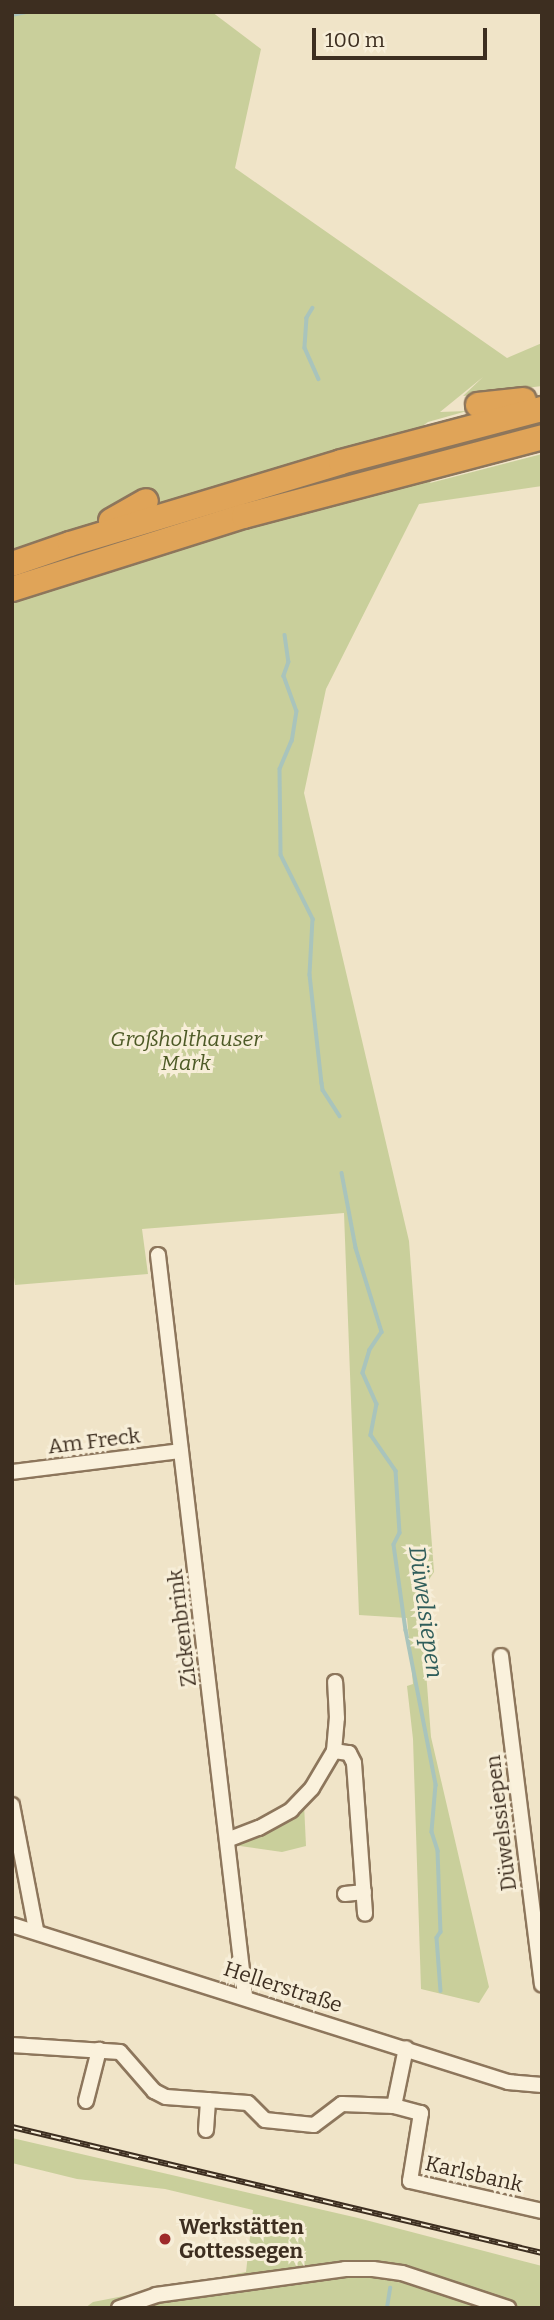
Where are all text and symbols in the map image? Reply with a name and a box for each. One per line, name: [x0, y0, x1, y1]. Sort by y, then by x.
scale bar: [316, 14, 491, 58]
text: 100 m: [325, 27, 385, 53]
park label: Großholthauser Mark: [110, 1026, 262, 1076]
street label: Am Freck: [46, 1423, 142, 1459]
water label: Düwelsiepen: [403, 1544, 449, 1680]
street label: Zickenbrink: [162, 1568, 202, 1688]
street label: Düwelssiepen: [480, 1754, 522, 1892]
street label: Hellerstraße: [221, 1956, 345, 2018]
street label: Karlsbank: [423, 2151, 525, 2197]
place label: Werkstätten Gottessegen: [179, 2214, 304, 2264]
marker: Werkstätten Gottessegen: [157, 2231, 173, 2247]

